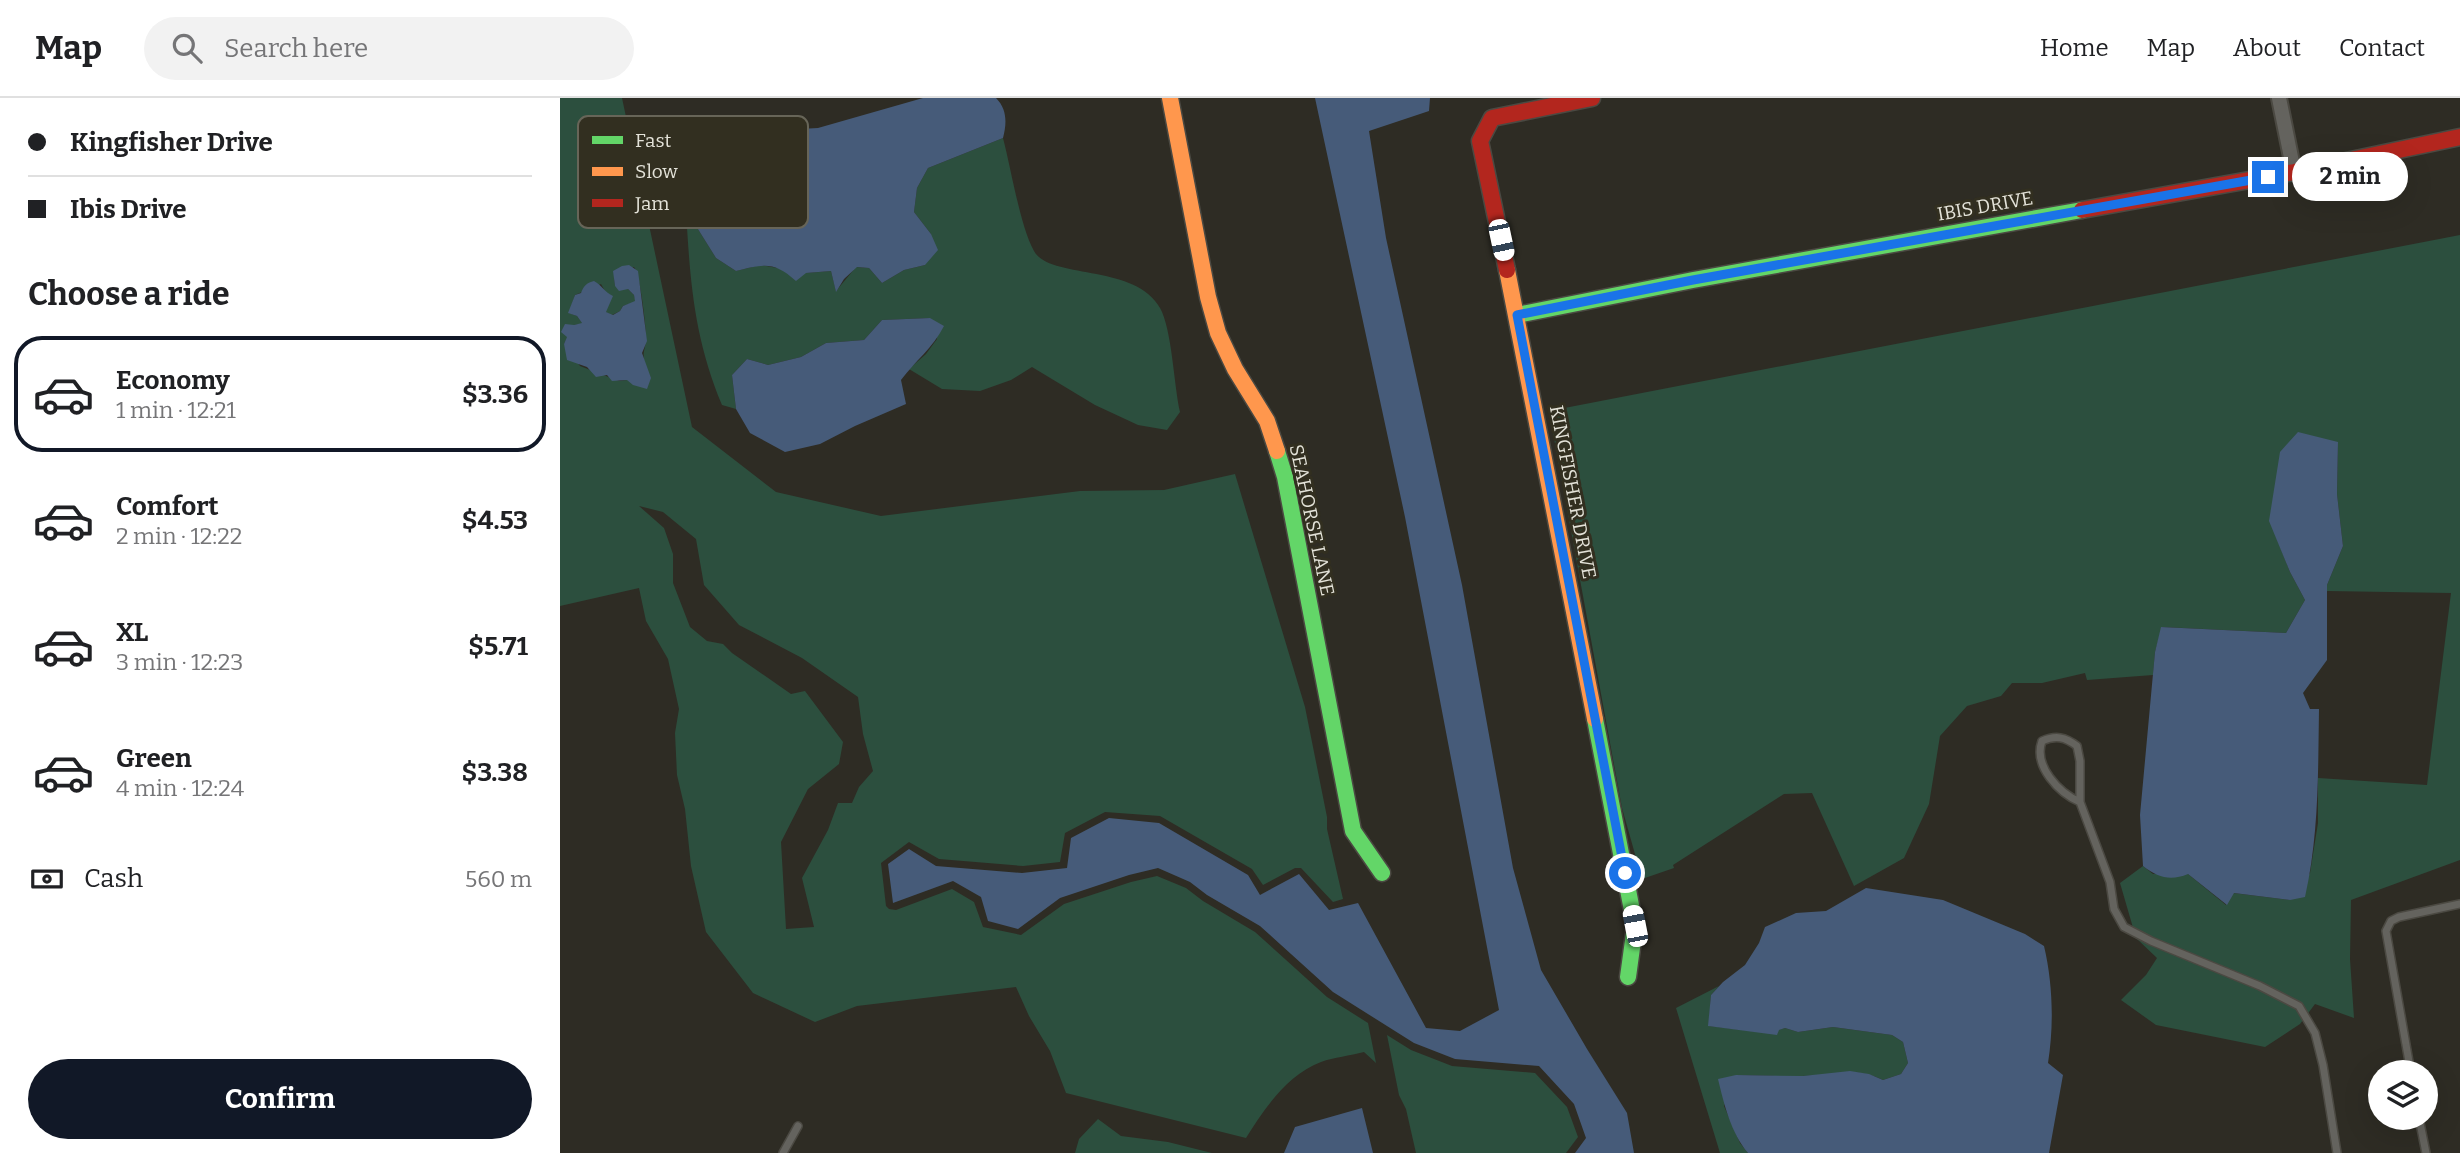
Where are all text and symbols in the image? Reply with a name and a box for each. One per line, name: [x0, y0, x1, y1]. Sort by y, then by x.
search box: [144, 17, 634, 80]
text: Map: [35, 28, 102, 68]
icon: search: [168, 29, 206, 67]
text: Search here: [224, 33, 368, 64]
text: Home: [2040, 34, 2109, 62]
text: Map: [2147, 34, 2195, 62]
text: About: [2233, 34, 2301, 62]
text: Contact: [2339, 34, 2425, 62]
legend: [578, 116, 808, 228]
text: Kingfisher Drive: [70, 127, 273, 158]
text: Fast: [635, 129, 672, 152]
callout: 2 min: [2292, 153, 2408, 202]
text: Slow: [635, 160, 678, 183]
route end: [2252, 161, 2284, 193]
text: 2 min: [2319, 162, 2381, 190]
street label: IBIS DRIVE: [1935, 186, 2035, 226]
text: Jam: [634, 192, 669, 215]
text: Ibis Drive: [70, 194, 187, 225]
car: [1487, 217, 1516, 263]
text: Choose a ride: [28, 275, 229, 313]
icon: car: [32, 363, 95, 426]
text: Economy: [116, 365, 230, 396]
text: $3.36: [462, 379, 528, 410]
text: 1 min · 12:21: [116, 396, 236, 424]
street label: KINGFISHER DRIVE: [1545, 403, 1601, 581]
street label: SEAHORSE LANE: [1285, 442, 1339, 598]
icon: car: [32, 489, 95, 552]
text: Comfort: [116, 491, 219, 522]
text: $4.53: [462, 505, 528, 536]
text: 2 min · 12:22: [116, 522, 242, 550]
icon: car: [32, 615, 95, 678]
text: XL: [116, 617, 148, 648]
text: $5.71: [468, 631, 528, 662]
text: 3 min · 12:23: [116, 648, 243, 676]
icon: car: [32, 741, 95, 804]
text: Green: [116, 743, 192, 774]
text: $3.38: [462, 757, 528, 788]
text: 4 min · 12:24: [116, 774, 244, 802]
route start: [1609, 857, 1641, 889]
icon: cash: [28, 860, 66, 898]
text: Cash: [84, 863, 143, 894]
text: 560 m: [465, 865, 532, 893]
car: [1621, 903, 1650, 949]
button: Confirm: [28, 1059, 532, 1139]
map controls: [2368, 1060, 2438, 1130]
button: layers: [2368, 1060, 2438, 1130]

